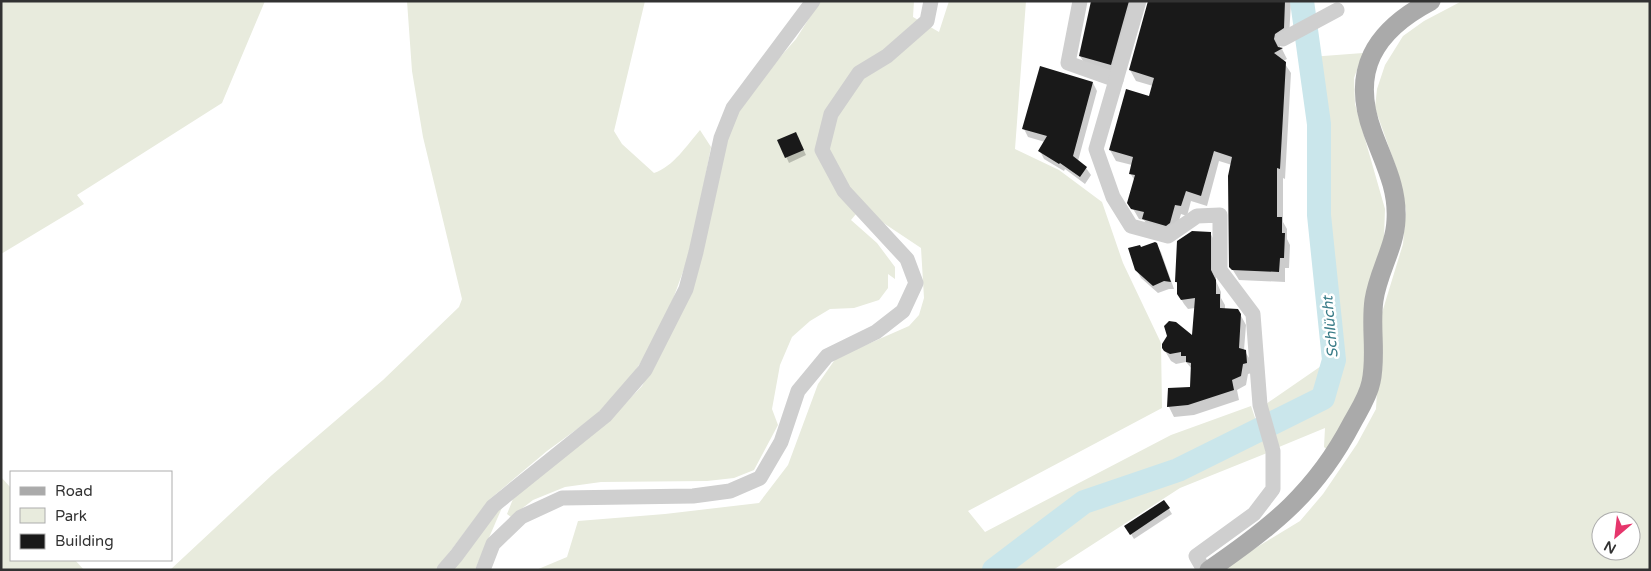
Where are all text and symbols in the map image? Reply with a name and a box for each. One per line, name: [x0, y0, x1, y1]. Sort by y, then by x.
water label: Schlücht: [1318, 293, 1342, 359]
legend: [10, 471, 172, 561]
text: Road: [55, 482, 93, 500]
text: Park: [55, 507, 87, 525]
north arrow: [1591, 511, 1641, 561]
text: Building: [55, 532, 114, 550]
text: N: [1601, 537, 1619, 557]

